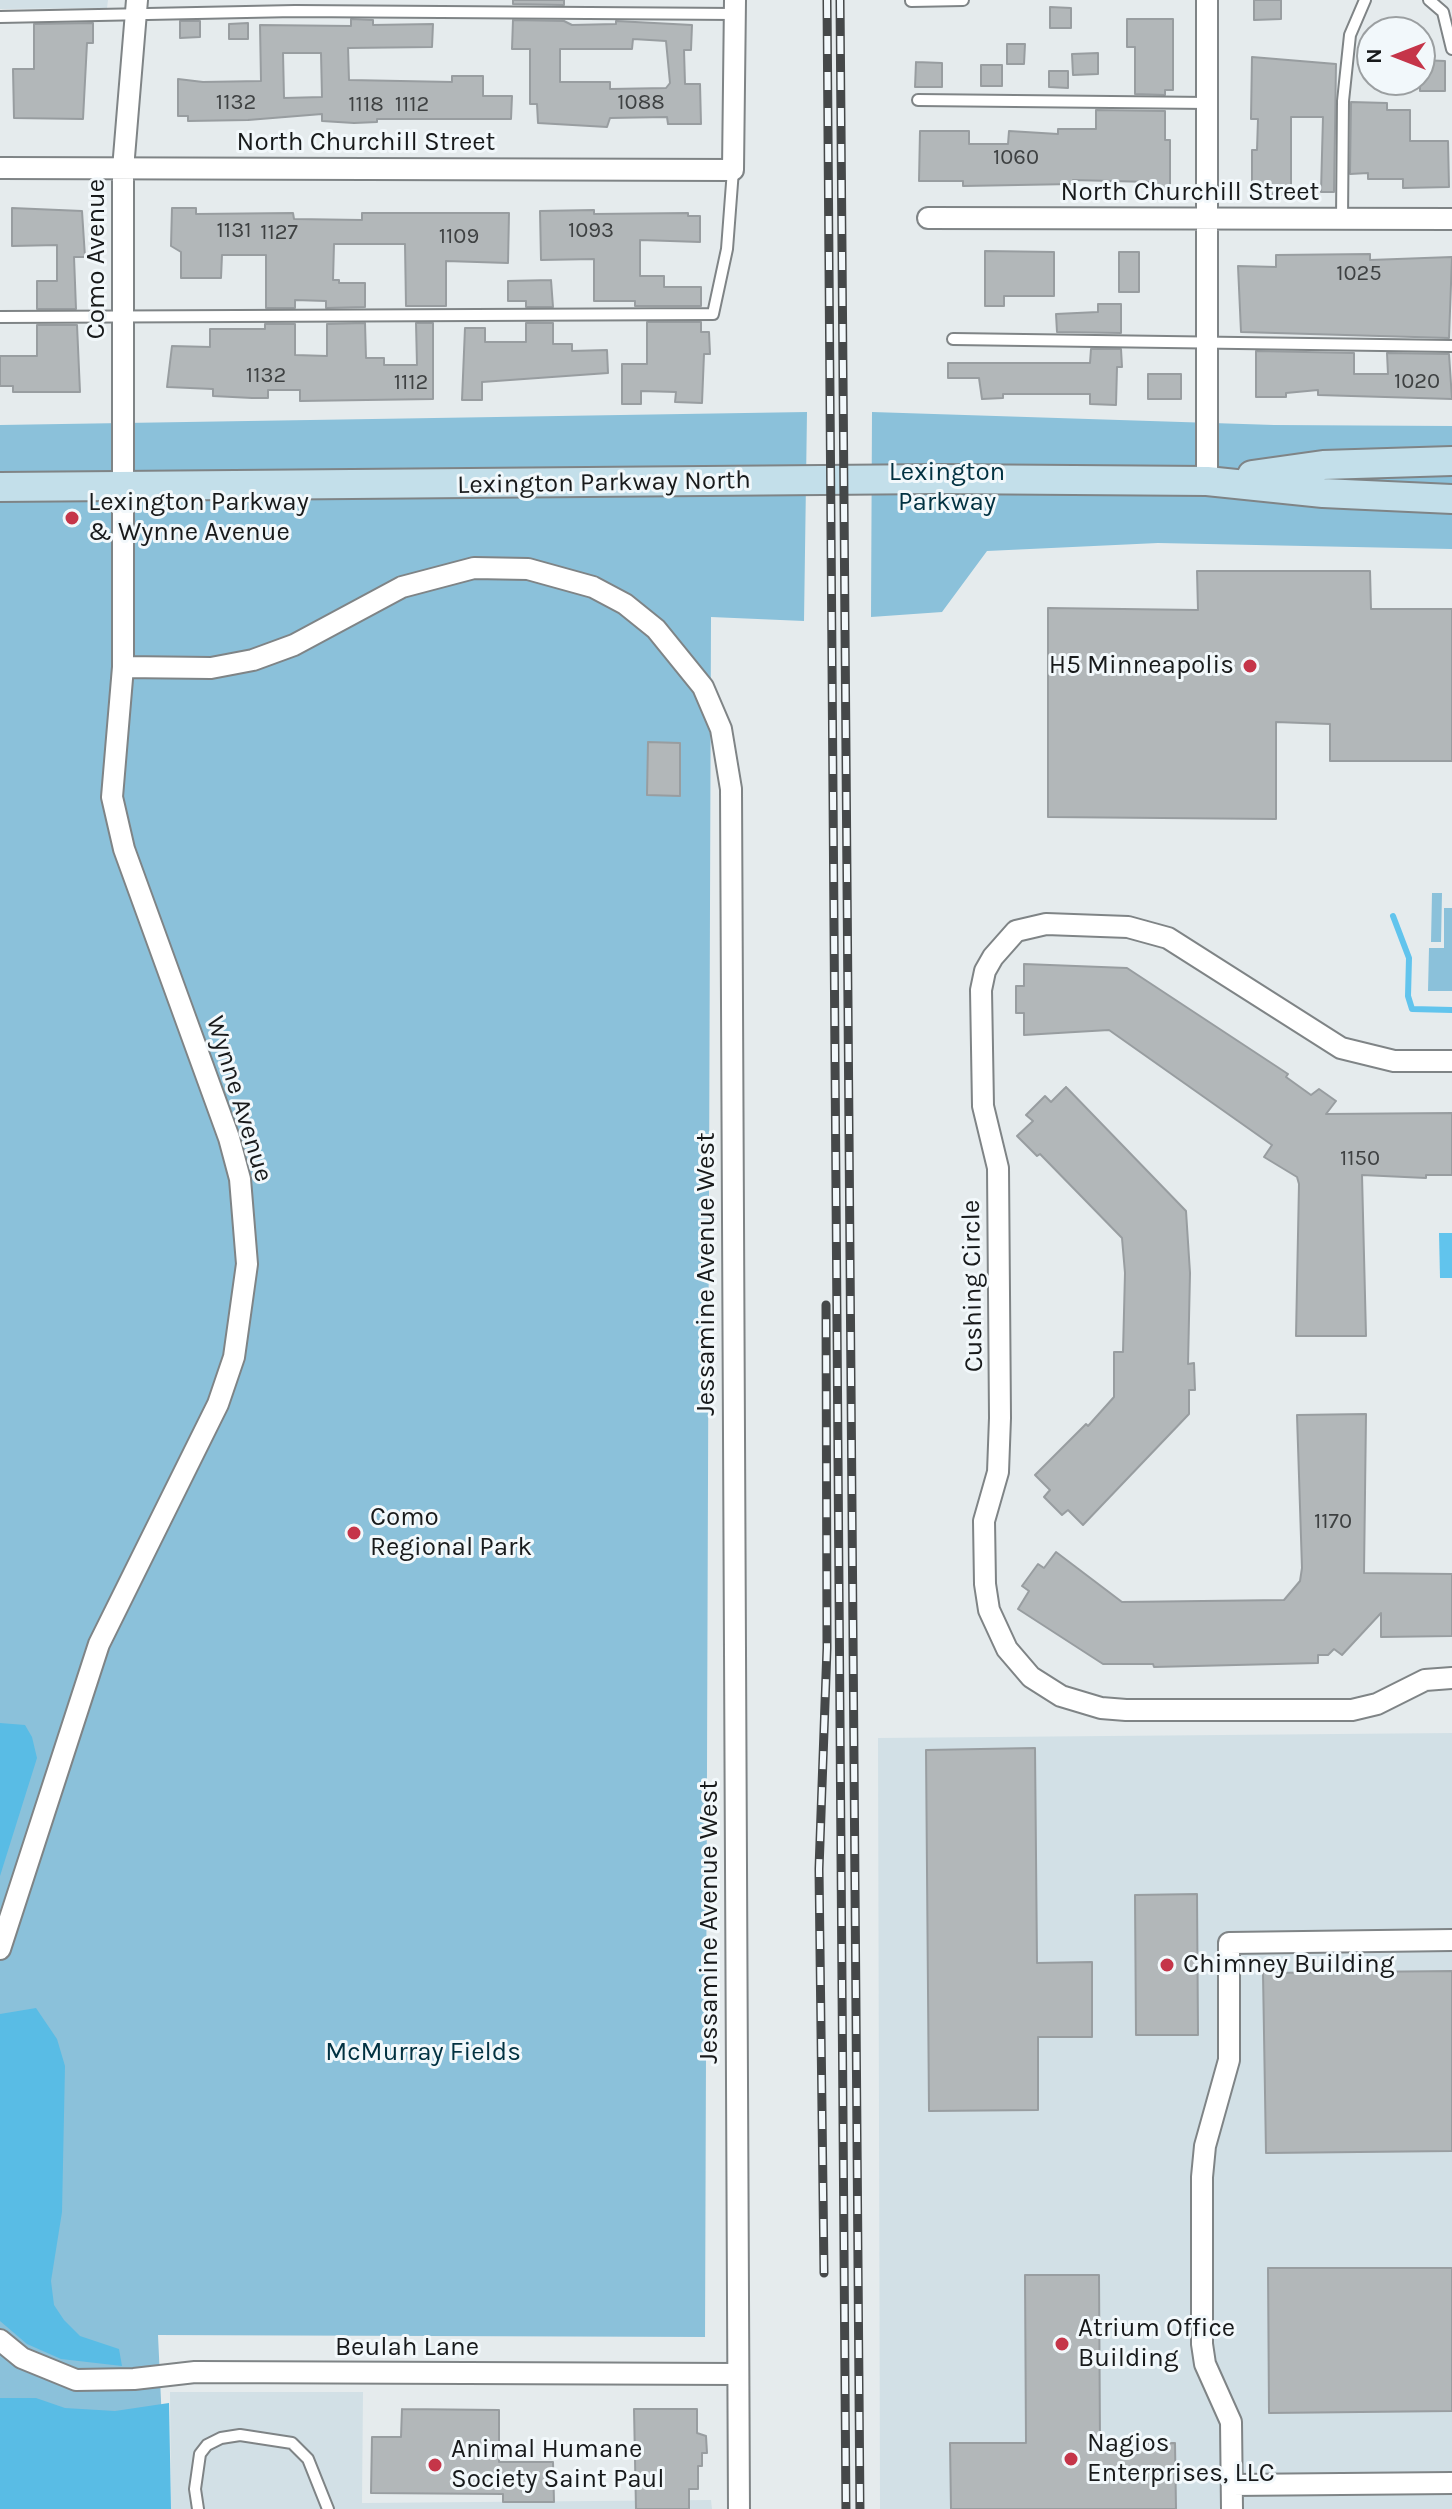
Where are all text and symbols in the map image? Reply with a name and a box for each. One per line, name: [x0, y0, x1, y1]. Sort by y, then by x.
north arrow: [1356, 16, 1436, 96]
text: N: [1361, 48, 1387, 64]
house number: 1132: [216, 90, 256, 116]
house number: 1088: [617, 90, 665, 116]
house number: 1118: [348, 92, 384, 118]
house number: 1112: [395, 92, 429, 118]
street label: North Churchill Street: [237, 127, 495, 159]
house number: 1060: [993, 145, 1039, 171]
street label: North Churchill Street: [1061, 177, 1319, 209]
street label: Como Avenue: [81, 179, 113, 339]
house number: 1131: [217, 218, 251, 244]
house number: 1093: [568, 218, 614, 244]
house number: 1127: [260, 220, 298, 246]
house number: 1109: [439, 224, 479, 250]
house number: 1025: [1336, 261, 1382, 287]
house number: 1132: [246, 363, 286, 389]
house number: 1020: [1394, 369, 1440, 395]
house number: 1112: [394, 370, 428, 396]
park label: Lexington Parkway: [889, 457, 1005, 518]
street label: Lexington Parkway North: [457, 465, 751, 501]
place label: Lexington Parkway & Wynne Avenue: [88, 487, 309, 548]
marker: Lexington Parkway & Wynne Avenue: [63, 509, 81, 527]
place label: H5 Minneapolis: [1049, 650, 1234, 682]
marker: H5 Minneapolis: [1241, 657, 1259, 675]
street label: Wynne Avenue: [199, 1012, 279, 1186]
street label: Jessamine Avenue West: [691, 1132, 723, 1416]
house number: 1150: [1340, 1146, 1380, 1172]
street label: Cushing Circle: [956, 1200, 990, 1372]
place label: Como Regional Park: [370, 1502, 532, 1564]
house number: 1170: [1314, 1509, 1352, 1535]
marker: Como Regional Park: [345, 1524, 363, 1542]
street label: Jessamine Avenue West: [694, 1780, 726, 2064]
place label: Chimney Building: [1183, 1949, 1394, 1981]
marker: Chimney Building: [1158, 1956, 1176, 1974]
park label: McMurray Fields: [325, 2037, 521, 2069]
place label: Atrium Office Building: [1078, 2313, 1235, 2374]
street label: Beulah Lane: [335, 2332, 479, 2364]
marker: Atrium Office Building: [1053, 2335, 1071, 2353]
place label: Nagios Enterprises, LLC: [1087, 2428, 1275, 2490]
place label: Animal Humane Society Saint Paul: [451, 2434, 665, 2496]
marker: Nagios Enterprises, LLC: [1062, 2450, 1080, 2468]
marker: Animal Humane Society Saint Paul: [426, 2456, 444, 2474]

